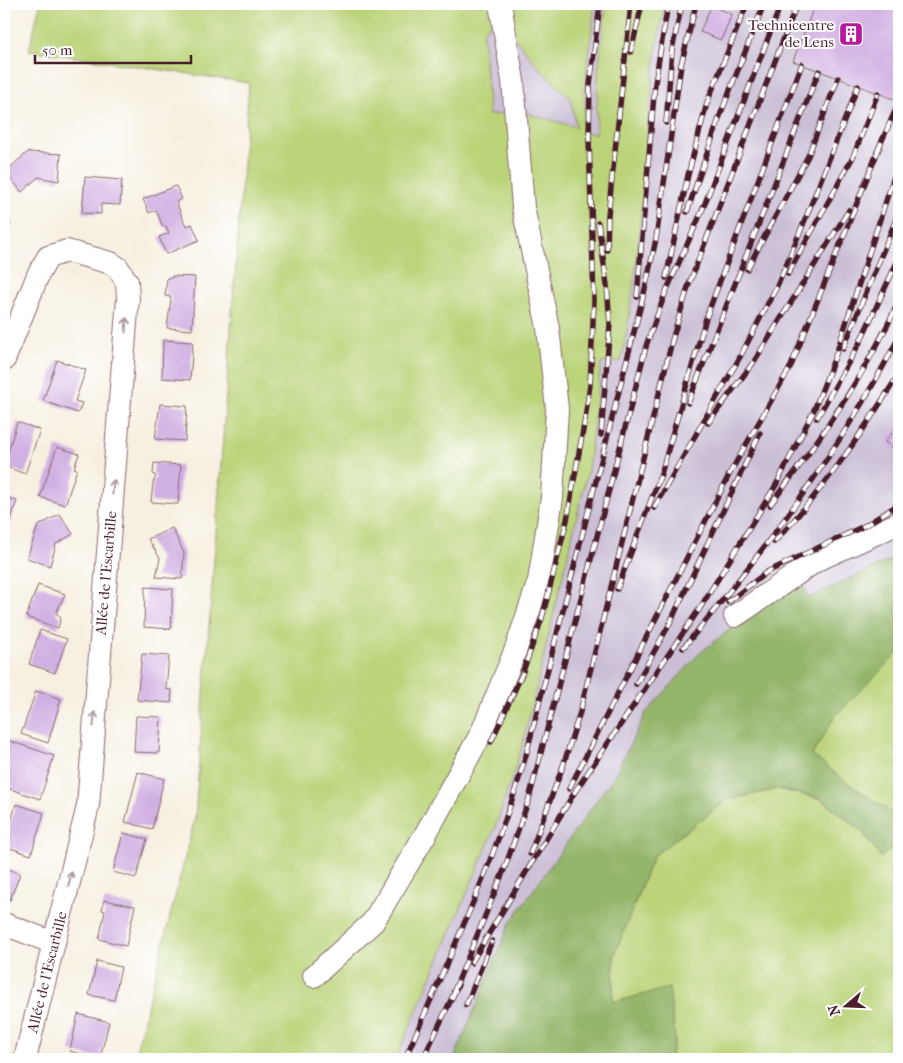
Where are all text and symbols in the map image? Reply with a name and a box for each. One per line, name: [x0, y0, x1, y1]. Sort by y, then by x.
place label: Technicentre de Lens: [748, 16, 835, 51]
building icon: Technicentre de Lens: [838, 21, 864, 47]
scale bar: [35, 32, 191, 64]
text: 50 m: [42, 41, 73, 59]
one-way arrow: [121, 317, 130, 333]
one-way arrow: [108, 479, 118, 495]
street label: Allée de l'Escarbille: [92, 510, 120, 637]
one-way arrow: [90, 711, 99, 727]
one-way arrow: [66, 872, 75, 888]
street label: Allée de l'Escarbille: [23, 909, 71, 1036]
north arrow: [820, 980, 870, 1030]
text: N: [824, 1002, 844, 1018]

